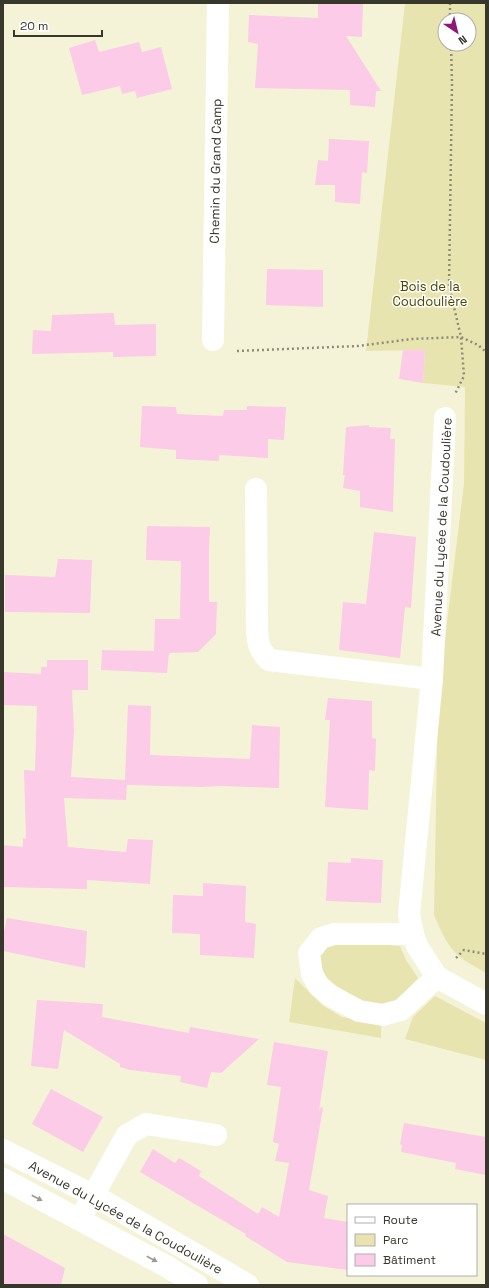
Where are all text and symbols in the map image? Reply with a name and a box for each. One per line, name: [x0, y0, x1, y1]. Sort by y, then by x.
scale bar: [14, 12, 102, 38]
north arrow: [437, 12, 477, 52]
text: 20 m: [20, 18, 48, 34]
text: N: [456, 32, 470, 48]
street label: Chemin du Grand Camp: [206, 98, 225, 244]
park label: Bois de la Coudoulière: [392, 278, 468, 310]
street label: Avenue du Lycée de la Coudoulière: [427, 417, 456, 637]
street label: Avenue du Lycée de la Coudoulière: [26, 1157, 226, 1278]
one-way arrow: [32, 1194, 43, 1201]
legend: [347, 1204, 477, 1276]
text: Route: [383, 1212, 418, 1228]
text: Parc: [383, 1232, 408, 1248]
text: Bâtiment: [383, 1252, 436, 1268]
one-way arrow: [146, 1256, 158, 1262]

